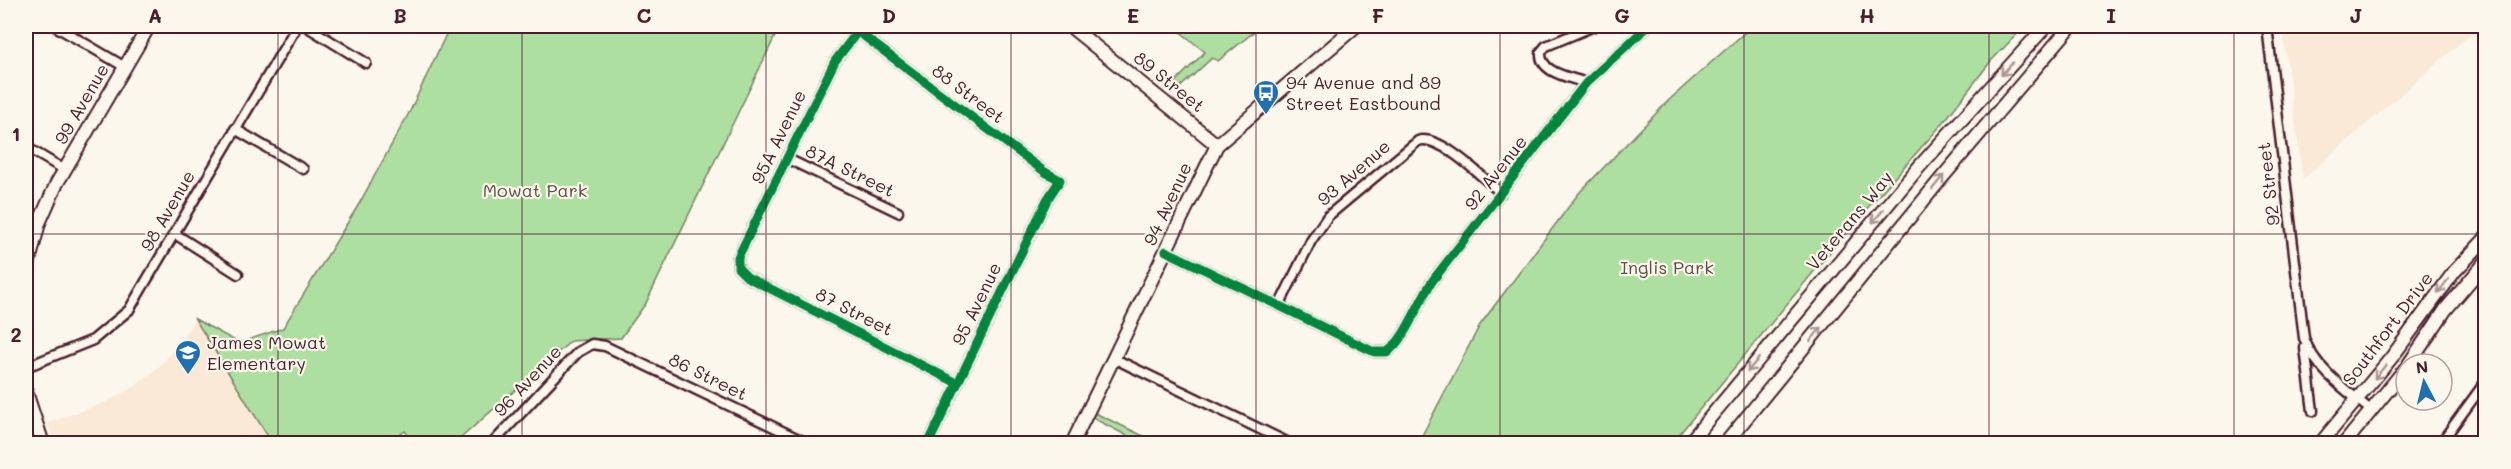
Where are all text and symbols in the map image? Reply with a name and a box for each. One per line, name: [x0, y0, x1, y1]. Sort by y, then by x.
text: A: [148, 2, 162, 28]
text: B: [393, 2, 407, 28]
text: C: [637, 2, 652, 28]
text: D: [882, 2, 896, 28]
text: E: [1127, 2, 1139, 28]
text: F: [1372, 2, 1385, 28]
text: G: [1614, 2, 1630, 28]
text: H: [1859, 2, 1875, 28]
text: I: [2106, 2, 2116, 28]
text: J: [2349, 2, 2363, 28]
street label: 89 Street: [1129, 45, 1210, 117]
street label: 88 Street: [928, 58, 1010, 128]
street label: 99 Avenue: [48, 59, 114, 148]
one-way arrow: [2000, 62, 2014, 77]
place label: 94 Avenue and 89 Street Eastbound: [1286, 70, 1441, 115]
bus stop icon: 94 Avenue and 89 Street Eastbound: [1251, 78, 1281, 116]
street label: 95A Avenue: [745, 86, 811, 187]
text: 1: [12, 120, 20, 146]
street label: 92 Avenue: [1458, 130, 1532, 215]
street label: 93 Avenue: [1312, 134, 1395, 211]
street label: 87A Street: [802, 138, 899, 202]
street label: 92 Street: [2251, 141, 2285, 227]
street label: 94 Avenue: [1137, 158, 1197, 249]
street label: 98 Avenue: [134, 166, 200, 255]
street label: Veterans Way: [1801, 166, 1898, 275]
one-way arrow: [1932, 174, 1945, 190]
park label: Mowat Park: [483, 178, 587, 202]
one-way arrow: [1871, 208, 1885, 223]
park label: Inglis Park: [1620, 255, 1714, 279]
street label: 95 Avenue: [946, 258, 1006, 349]
street label: Southfort Drive: [2336, 267, 2438, 390]
one-way arrow: [2436, 278, 2449, 294]
street label: 87 Street: [812, 281, 897, 341]
text: 2: [10, 321, 22, 347]
one-way arrow: [1809, 326, 1822, 342]
place label: James Mowat Elementary: [207, 330, 326, 375]
school or university icon: James Mowat Elementary: [173, 338, 203, 376]
street label: 96 Avenue: [488, 339, 567, 421]
street label: 86 Street: [665, 347, 752, 405]
north arrow: [2394, 352, 2454, 412]
text: N: [2415, 355, 2429, 378]
one-way arrow: [1746, 357, 1760, 372]
one-way arrow: [2374, 364, 2387, 380]

